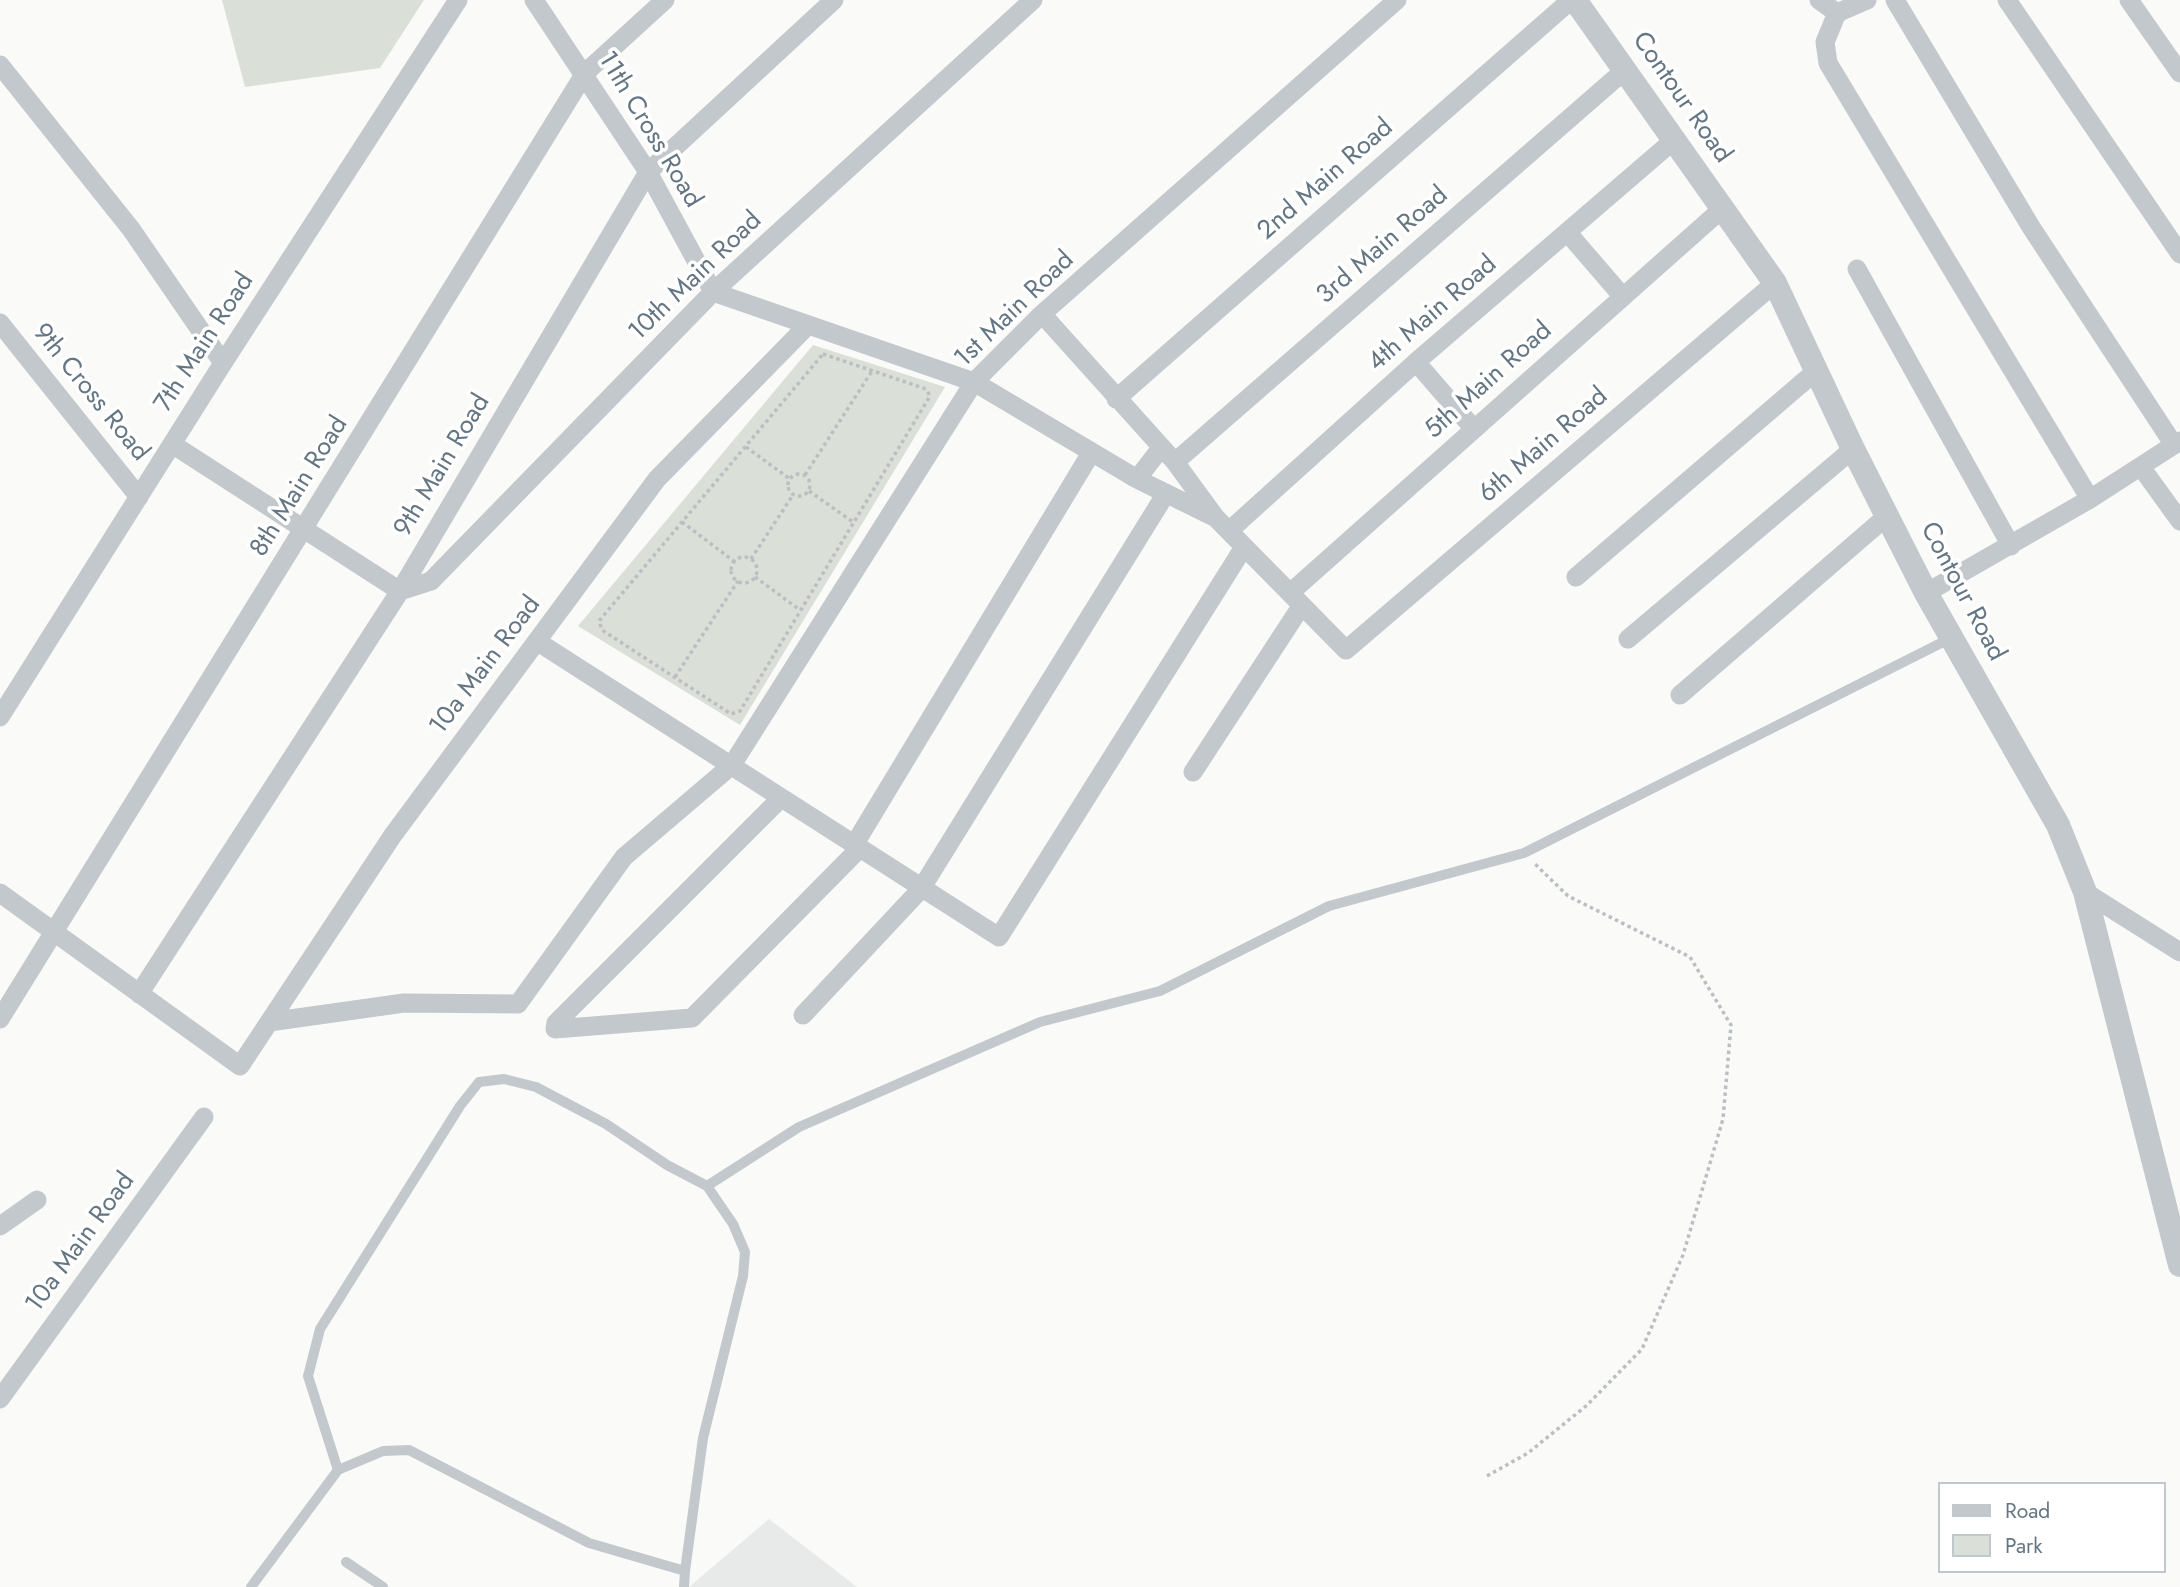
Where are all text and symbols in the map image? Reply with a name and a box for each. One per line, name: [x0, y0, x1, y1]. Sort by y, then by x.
street label: Contour Road: [1624, 27, 1738, 169]
street label: 11th Cross Road: [590, 46, 708, 214]
street label: 2nd Main Road: [1252, 113, 1400, 247]
street label: 3rd Main Road: [1311, 181, 1455, 311]
street label: 10th Main Road: [623, 206, 769, 348]
street label: 1st Main Road: [949, 245, 1081, 375]
street label: 4th Main Road: [1362, 250, 1504, 378]
street label: 7th Main Road: [149, 268, 261, 418]
street label: 5th Main Road: [1419, 316, 1559, 446]
street label: 9th Cross Road: [25, 318, 155, 468]
street label: 6th Main Road: [1473, 382, 1615, 510]
street label: 9th Main Road: [388, 389, 498, 543]
street label: 8th Main Road: [244, 411, 356, 563]
street label: Contour Road: [1912, 517, 2012, 667]
street label: 10a Main Road: [424, 591, 548, 741]
street label: 10a Main Road: [20, 1167, 142, 1319]
legend: [1938, 1482, 2166, 1573]
text: Road: [2005, 1496, 2050, 1526]
text: Park: [2005, 1531, 2042, 1561]

